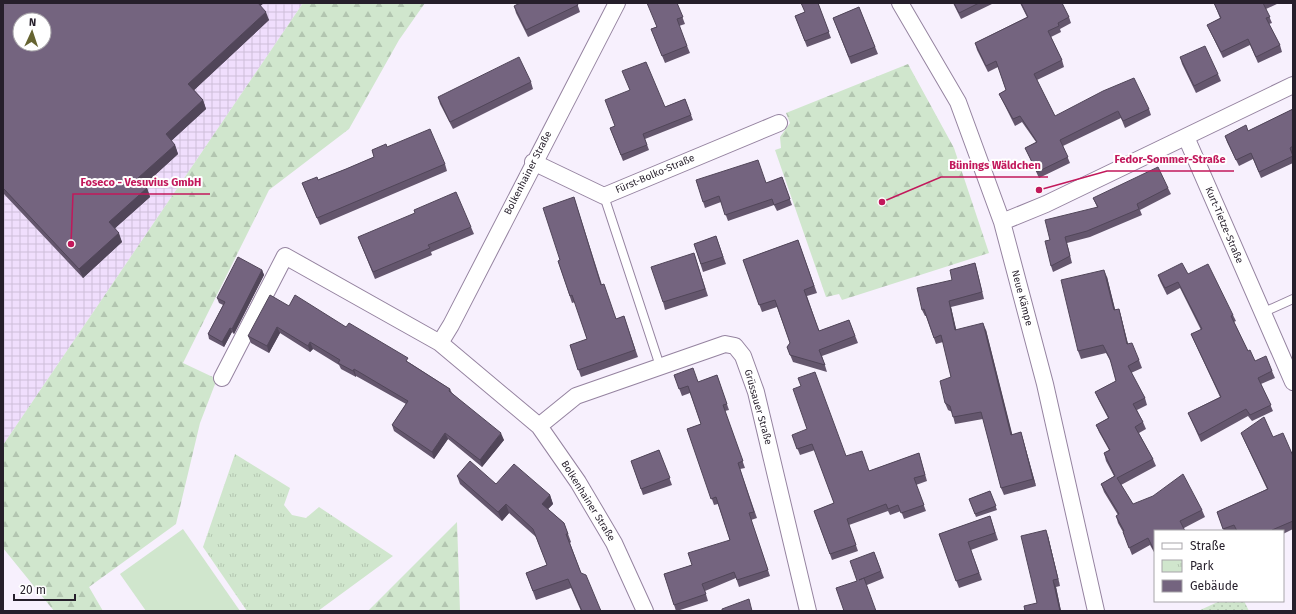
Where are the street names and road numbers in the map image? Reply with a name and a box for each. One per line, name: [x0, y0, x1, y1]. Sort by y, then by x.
street label: Bolkenhainer Straße: [502, 129, 554, 217]
street label: Fürst-Bolko-Straße: [614, 152, 696, 196]
street label: Kurt-Tietze-Straße: [1202, 185, 1246, 265]
street label: Neue Kämpe: [1009, 269, 1035, 327]
street label: Grüssauer Straße: [742, 368, 774, 446]
street label: Bolkenhainer Straße: [558, 459, 618, 543]

